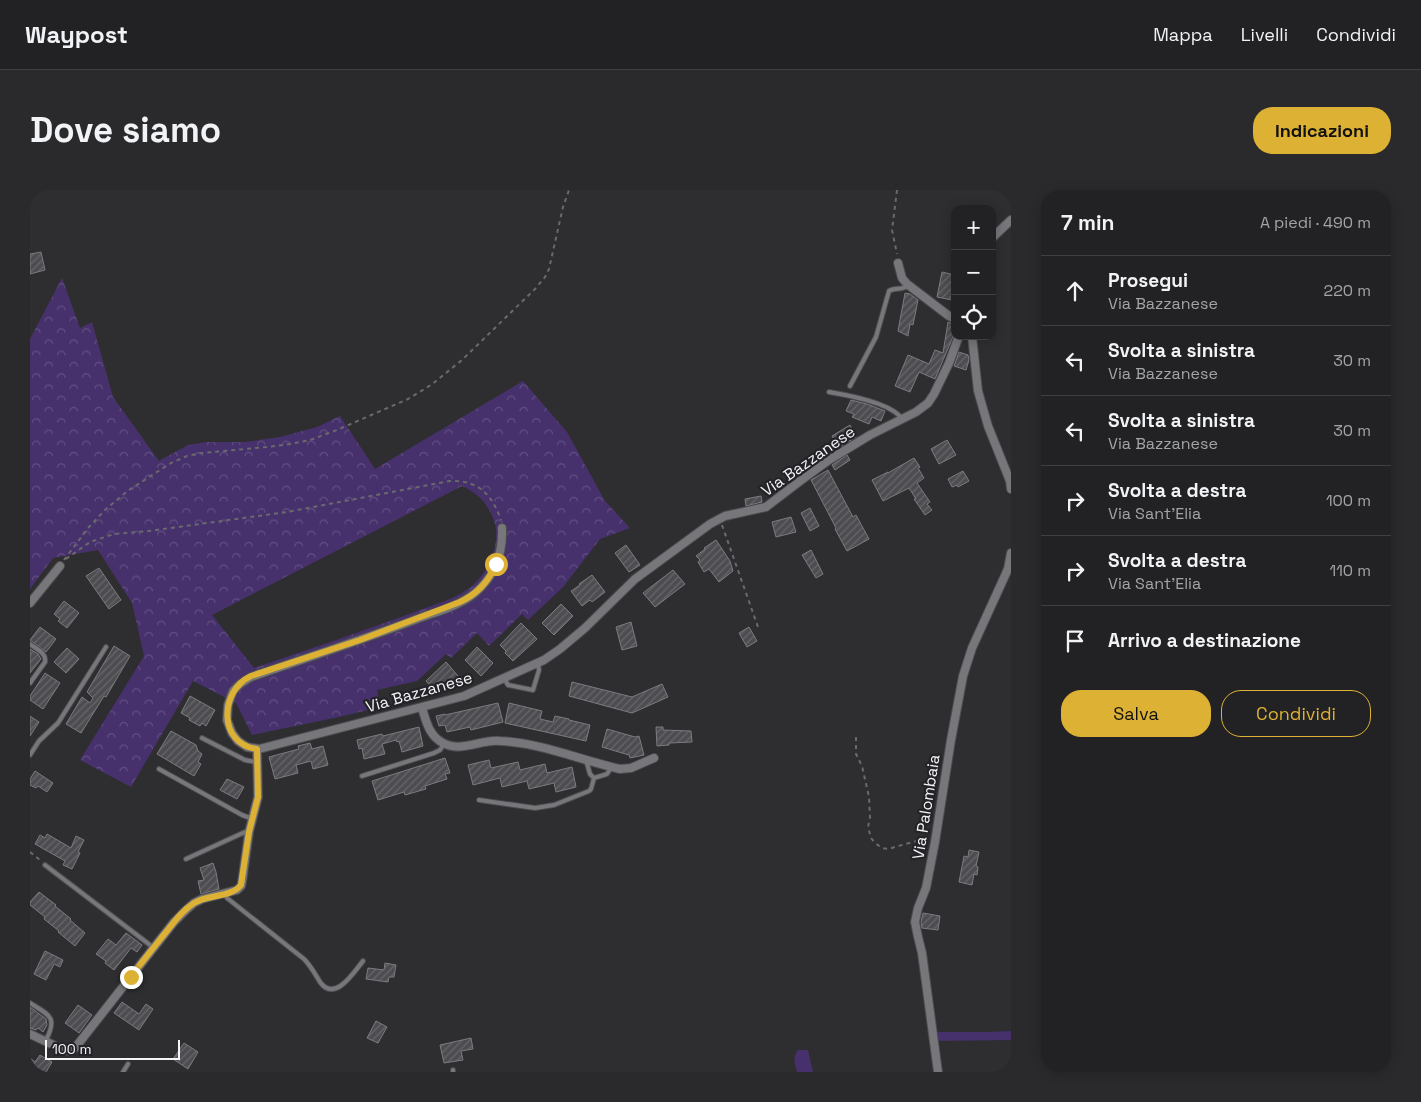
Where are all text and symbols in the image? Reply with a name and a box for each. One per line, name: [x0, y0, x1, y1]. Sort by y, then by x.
text: Waypost: [25, 19, 128, 50]
text: Mappa: [1153, 23, 1213, 46]
text: Livelli: [1241, 23, 1288, 46]
text: Condividi: [1316, 23, 1396, 46]
button: Indicazioni: [1253, 107, 1391, 154]
text: Dove siamo: [30, 108, 221, 152]
map controls: [951, 205, 996, 340]
button: +: [951, 205, 996, 250]
text: 7 min: [1061, 209, 1114, 236]
text: A piedi · 490 m: [1260, 212, 1371, 233]
button: −: [951, 250, 996, 295]
text: Prosegui: [1108, 268, 1188, 293]
icon: ahead: [1061, 277, 1089, 305]
text: 220 m: [1324, 280, 1371, 301]
text: Via Bazzanese: [1108, 293, 1218, 314]
button: locate: [951, 295, 996, 340]
text: Svolta a sinistra: [1108, 338, 1255, 363]
icon: left: [1061, 347, 1089, 375]
text: 30 m: [1333, 350, 1371, 371]
text: Via Bazzanese: [1108, 363, 1218, 384]
text: Svolta a sinistra: [1108, 408, 1255, 433]
icon: left: [1061, 417, 1089, 445]
text: 30 m: [1333, 420, 1371, 441]
street label: Via Bazzanese: [757, 421, 859, 501]
text: Via Bazzanese: [1108, 433, 1218, 454]
text: Svolta a destra: [1108, 478, 1246, 503]
icon: right: [1061, 487, 1089, 515]
text: 100 m: [1326, 490, 1371, 511]
text: Via Sant'Elia: [1108, 503, 1201, 524]
text: Svolta a destra: [1108, 548, 1246, 573]
route start: [485, 553, 508, 576]
icon: right: [1061, 557, 1089, 585]
text: 110 m: [1329, 560, 1371, 581]
text: Via Sant'Elia: [1108, 573, 1201, 594]
icon: arrive: [1061, 627, 1089, 655]
text: Arrivo a destinazione: [1108, 628, 1301, 653]
street label: Via Bazzanese: [363, 667, 475, 717]
button: Salva: [1061, 690, 1211, 737]
button: Condividi: [1221, 690, 1371, 737]
street label: Via Palombaia: [907, 753, 945, 861]
route end: [120, 966, 143, 989]
scale bar: [45, 1037, 180, 1060]
text: 100 m: [52, 1040, 91, 1058]

